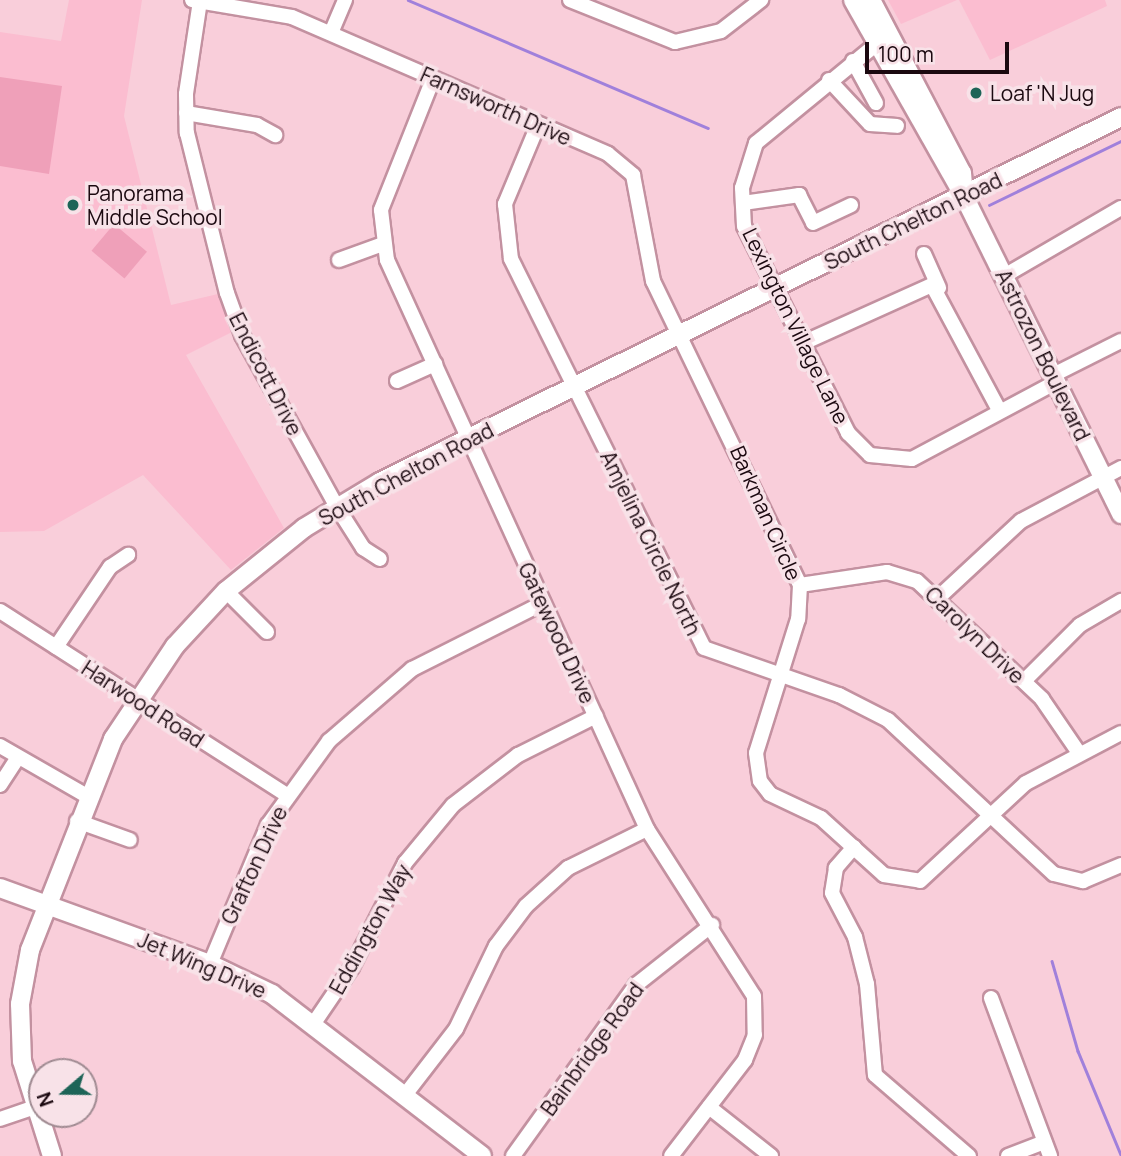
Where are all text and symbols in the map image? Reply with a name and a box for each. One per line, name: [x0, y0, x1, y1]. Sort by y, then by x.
scale bar: [869, 28, 1012, 72]
text: 100 m: [878, 40, 934, 68]
street label: Farnsworth Drive: [417, 61, 575, 151]
place label: Loaf 'N Jug: [990, 80, 1094, 106]
marker: Loaf 'N Jug: [968, 85, 984, 101]
street label: South Chelton Road: [820, 167, 1006, 275]
place label: Panorama Middle School: [87, 180, 223, 230]
marker: Panorama Middle School: [65, 197, 81, 213]
street label: Lexington Village Lane: [738, 224, 854, 428]
street label: Astrozon Boulevard: [991, 265, 1095, 445]
street label: Endicott Drive: [224, 308, 308, 440]
street label: South Chelton Road: [314, 417, 498, 531]
street label: Barkman Circle: [725, 442, 807, 584]
street label: Amjelina Circle North: [595, 447, 707, 639]
street label: Gatewood Drive: [513, 559, 601, 707]
street label: Carolyn Drive: [920, 581, 1030, 689]
street label: Harwood Road: [77, 655, 209, 753]
street label: Grafton Drive: [216, 802, 292, 928]
street label: Eddington Way: [324, 860, 416, 998]
street label: Jet Wing Drive: [134, 927, 270, 1003]
street label: Bainbridge Road: [535, 978, 649, 1120]
north arrow: [28, 1058, 98, 1128]
text: N: [31, 1089, 60, 1110]

